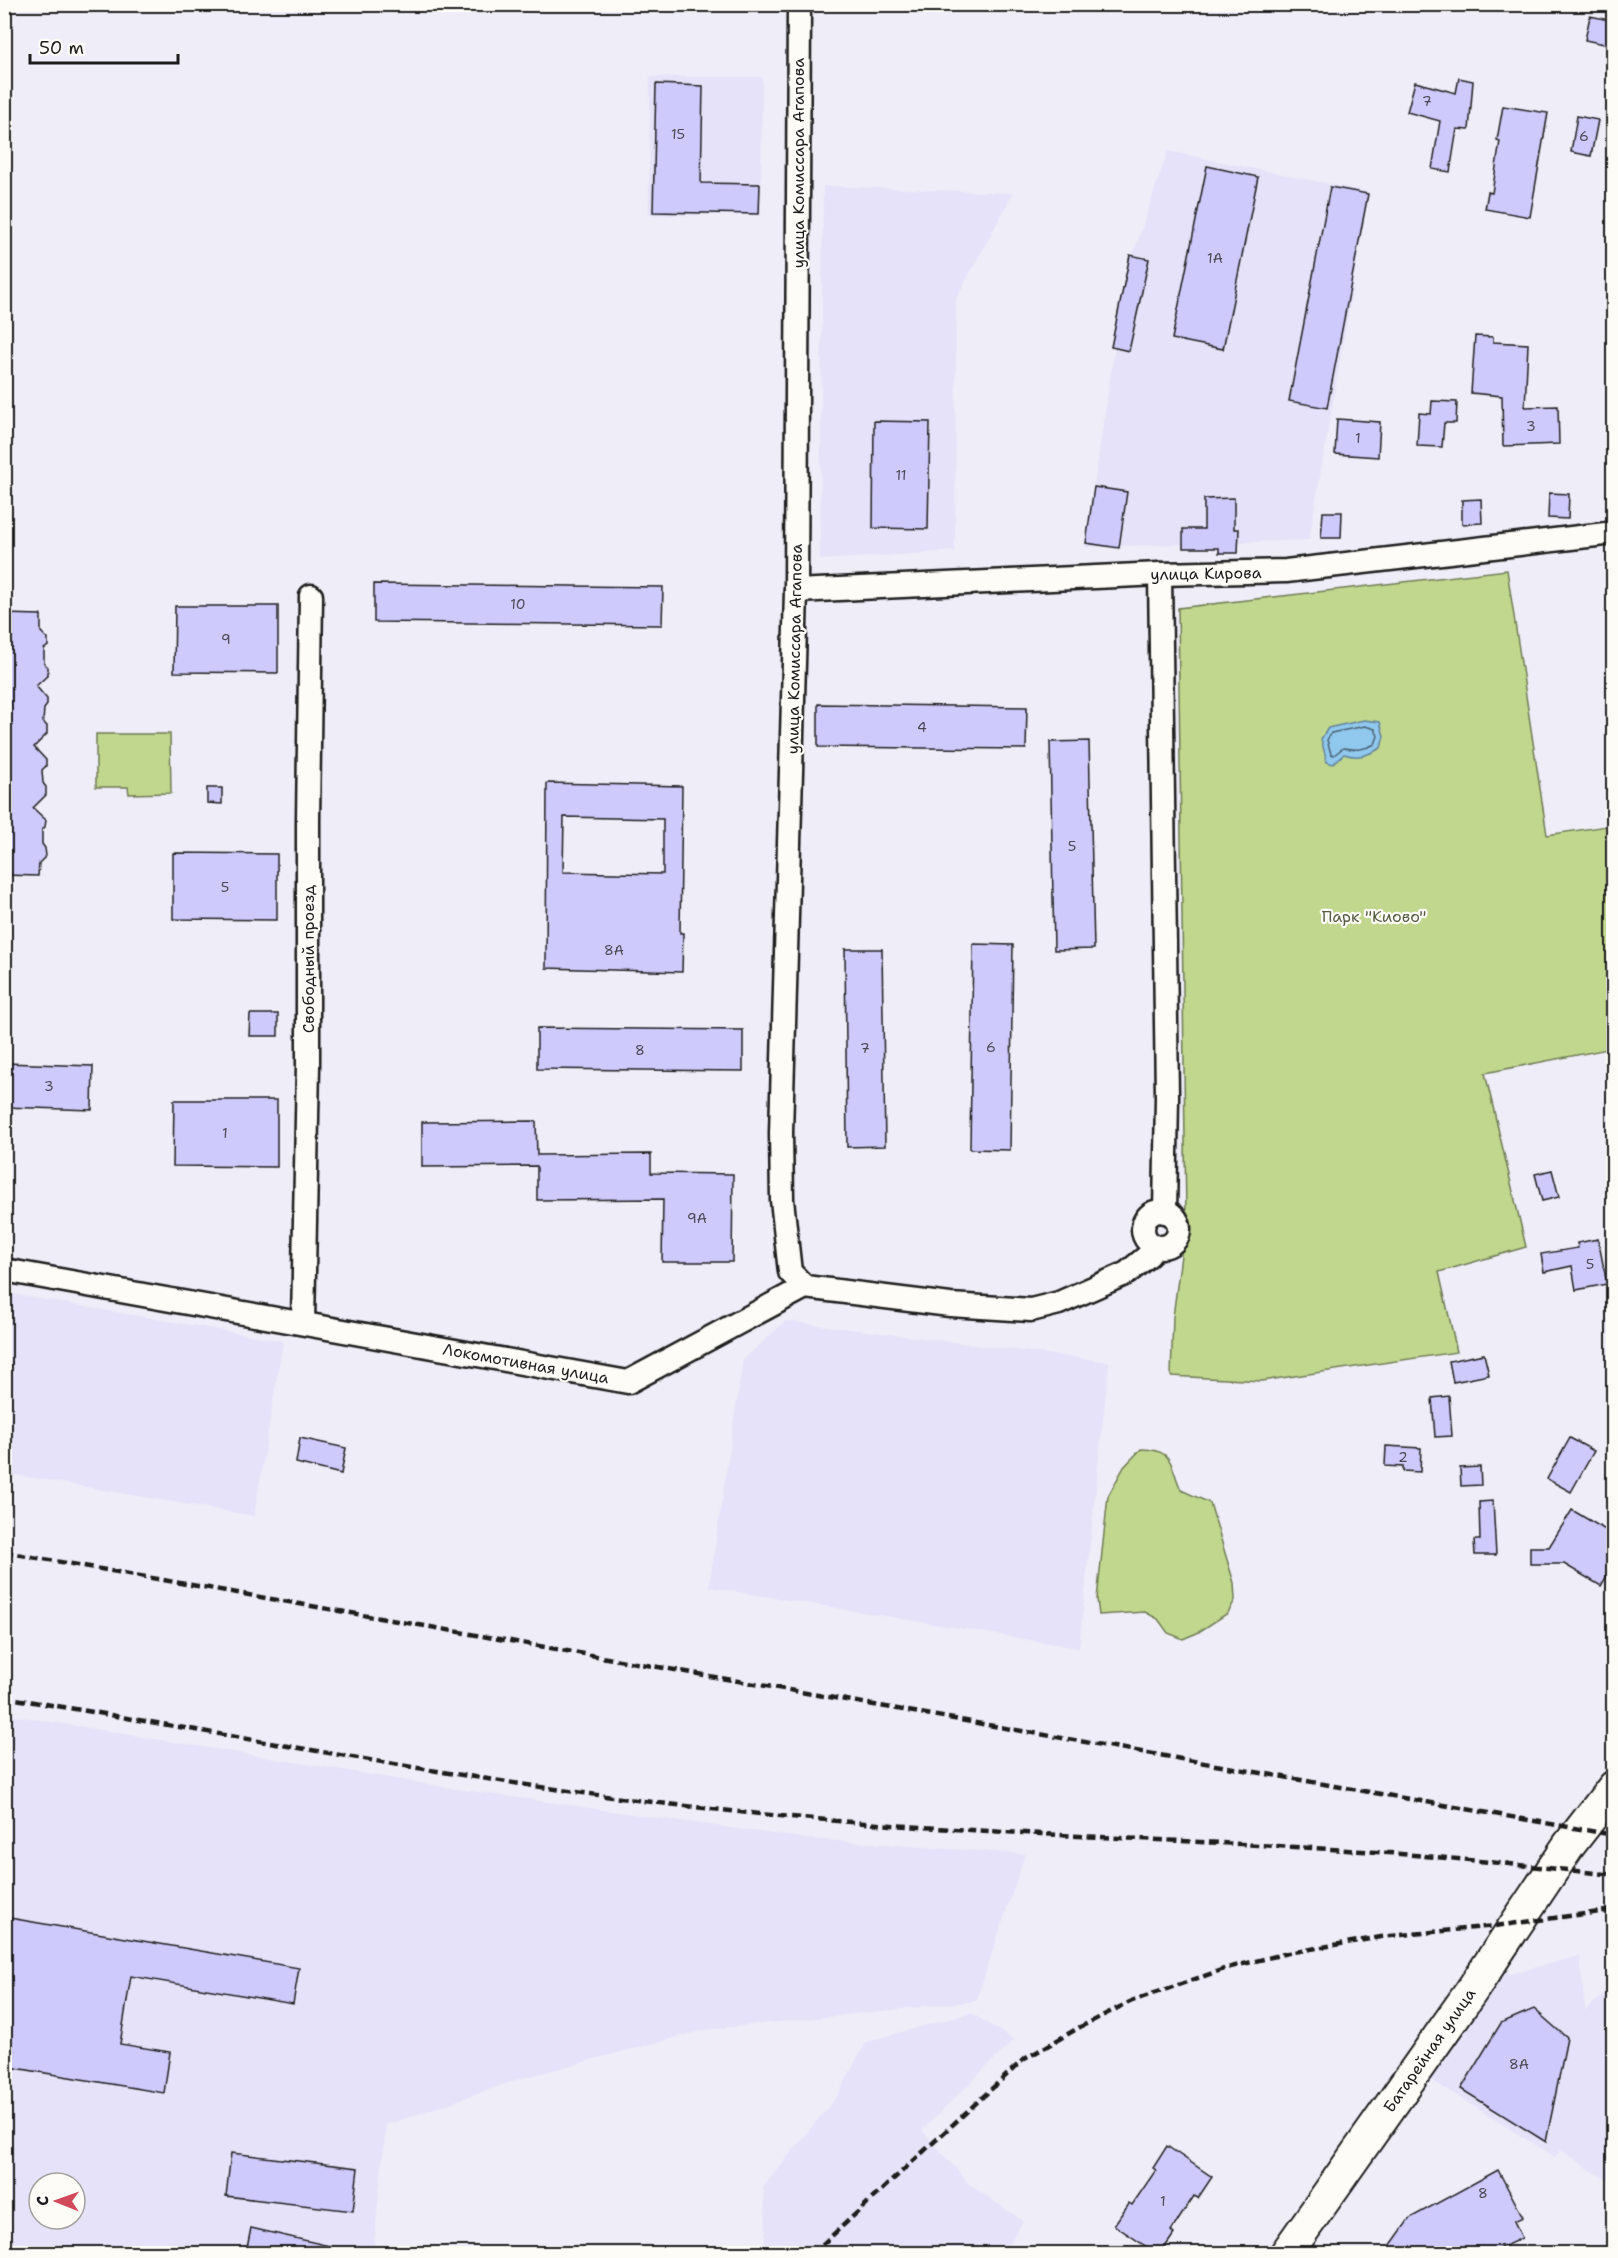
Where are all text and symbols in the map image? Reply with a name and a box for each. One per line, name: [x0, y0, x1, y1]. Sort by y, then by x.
scale bar: [30, 27, 178, 65]
text: 50 m: [39, 36, 84, 60]
street label: улица Комиссара Агапова: [788, 58, 809, 268]
house number: 7: [1422, 92, 1432, 110]
house number: 15: [671, 125, 685, 143]
house number: 6: [1579, 127, 1589, 145]
house number: 1А: [1207, 249, 1223, 267]
house number: 3: [1526, 417, 1536, 435]
house number: 1: [1355, 429, 1361, 447]
house number: 11: [895, 466, 907, 484]
street label: улица Комиссара Агапова: [782, 544, 807, 754]
street label: улица Кирова: [1150, 562, 1262, 585]
house number: 10: [510, 595, 526, 613]
house number: 9: [221, 630, 231, 648]
house number: 4: [917, 718, 927, 736]
house number: 5: [1068, 837, 1076, 855]
house number: 5: [221, 878, 229, 896]
street label: Свободный проезд: [298, 885, 319, 1033]
park label: Парк "Киово": [1322, 906, 1426, 927]
house number: 8А: [604, 941, 624, 959]
house number: 6: [986, 1038, 996, 1056]
house number: 7: [860, 1039, 870, 1057]
house number: 8: [635, 1041, 645, 1059]
house number: 3: [44, 1077, 54, 1095]
house number: 1: [222, 1124, 228, 1142]
house number: 9А: [687, 1209, 707, 1227]
house number: 5: [1586, 1255, 1594, 1273]
street label: Локомотивная улица: [441, 1339, 611, 1388]
house number: 2: [1398, 1448, 1408, 1466]
street label: Батарейная улица: [1379, 1984, 1480, 2117]
house number: 8А: [1509, 2055, 1529, 2073]
north arrow: [27, 2171, 87, 2231]
house number: 8: [1478, 2184, 1488, 2202]
house number: 1: [1160, 2192, 1166, 2210]
text: С: [32, 2195, 53, 2206]

